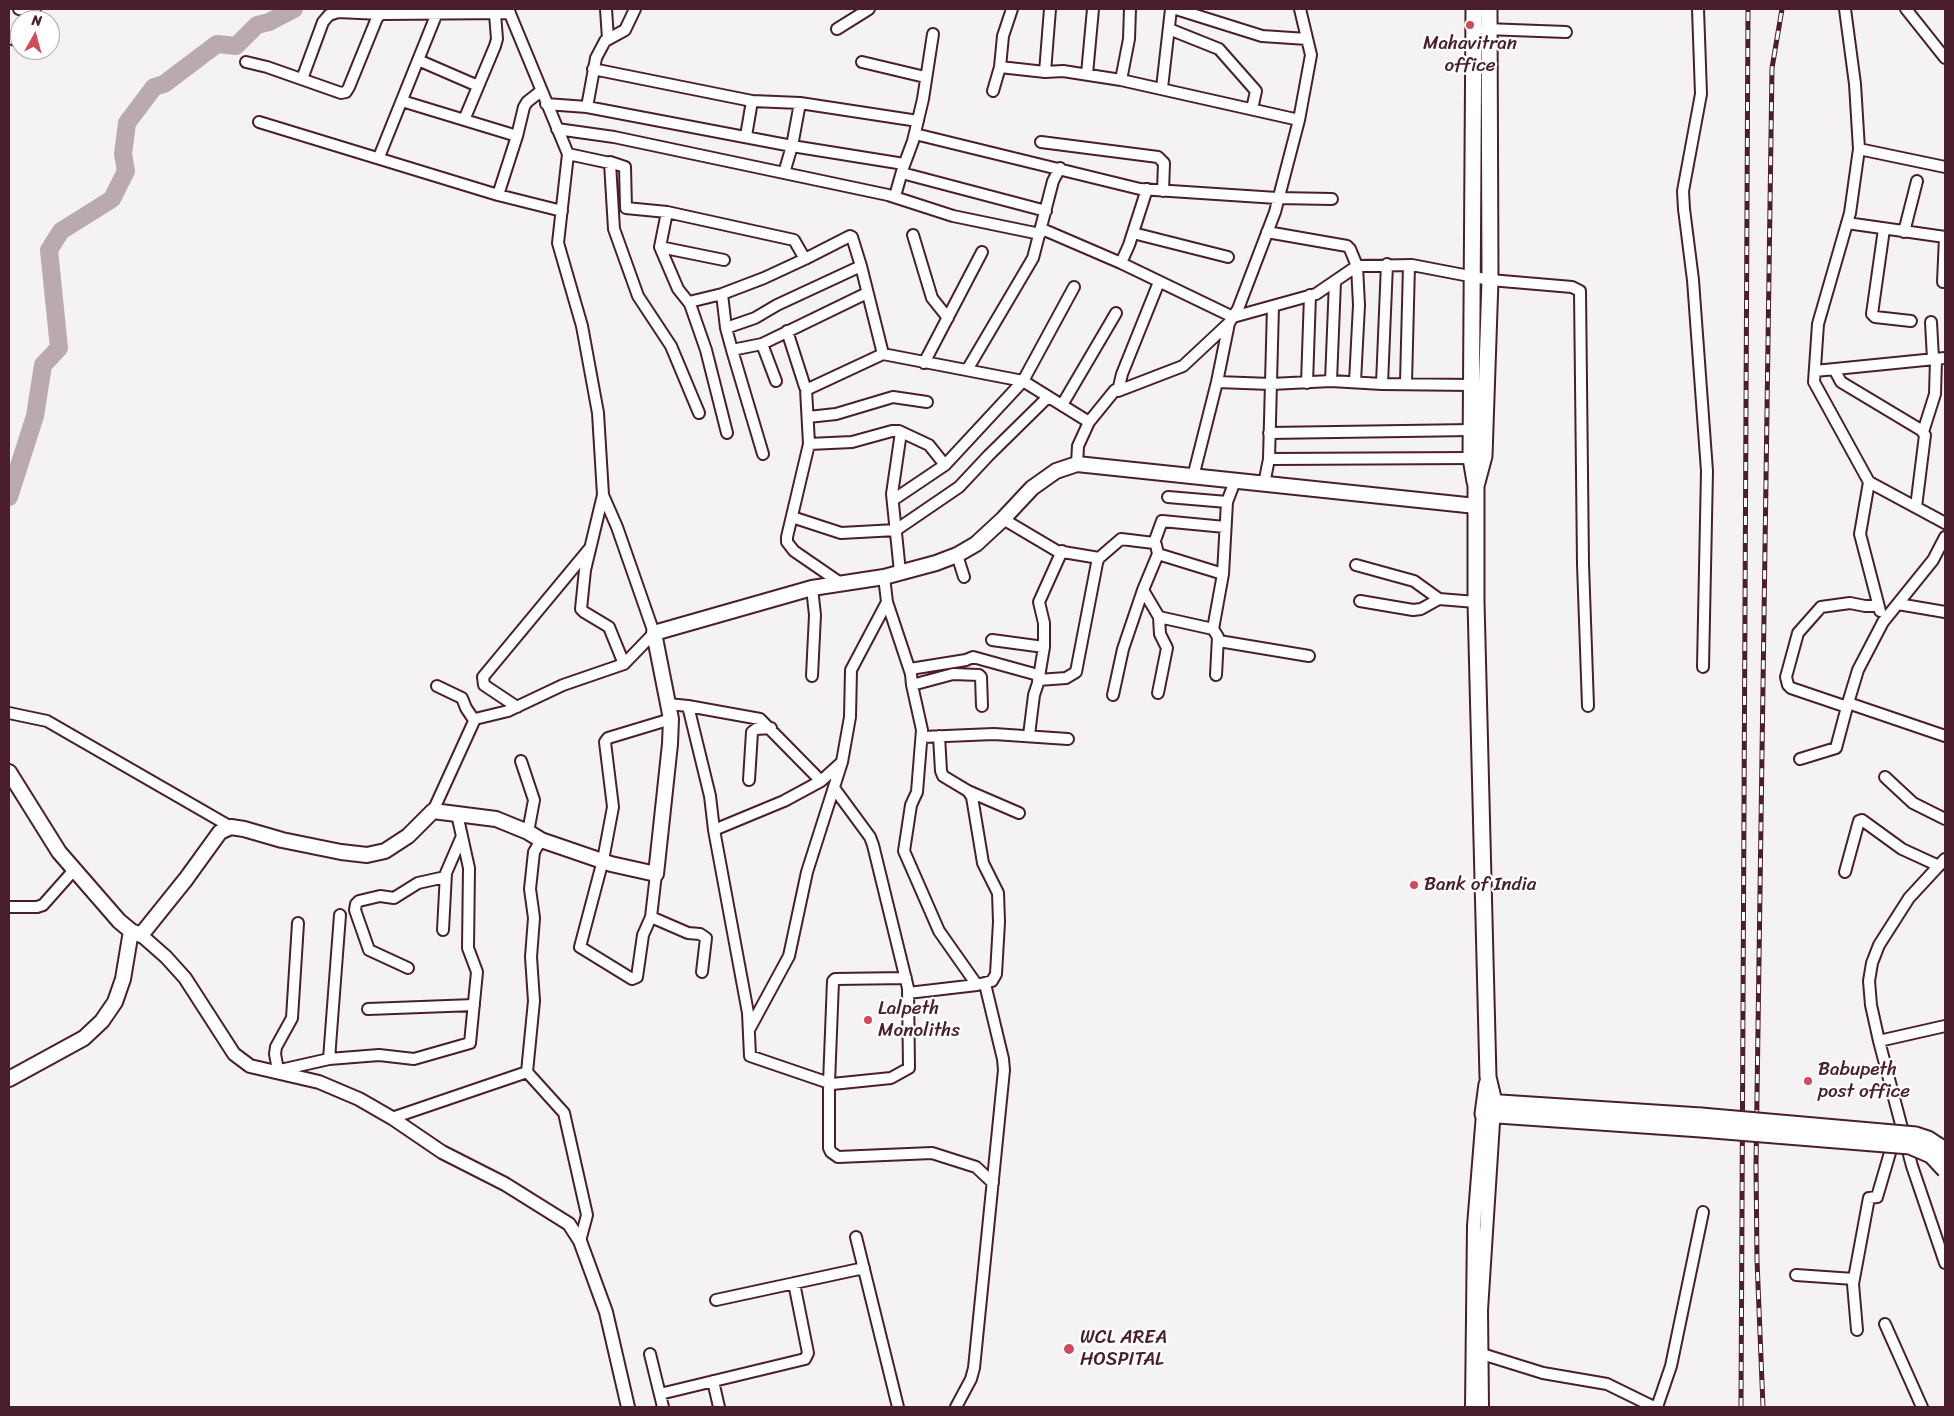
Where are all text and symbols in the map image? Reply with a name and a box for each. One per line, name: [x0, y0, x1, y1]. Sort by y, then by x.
text: N: [30, 8, 43, 34]
north arrow: [10, 10, 60, 60]
marker: Mahavitran office: [1464, 19, 1476, 31]
place label: Mahavitran office: [1423, 33, 1517, 77]
place label: Bank of India: [1424, 874, 1536, 896]
marker: Bank of India: [1408, 879, 1420, 891]
place label: Lalpeth Monoliths: [878, 998, 960, 1042]
marker: Lalpeth Monoliths: [862, 1014, 874, 1026]
place label: Babupeth post office: [1818, 1059, 1910, 1103]
marker: Babupeth post office: [1802, 1075, 1814, 1087]
place label: WCL AREA HOSPITAL: [1080, 1327, 1167, 1371]
marker: WCL AREA HOSPITAL: [1062, 1342, 1076, 1356]

